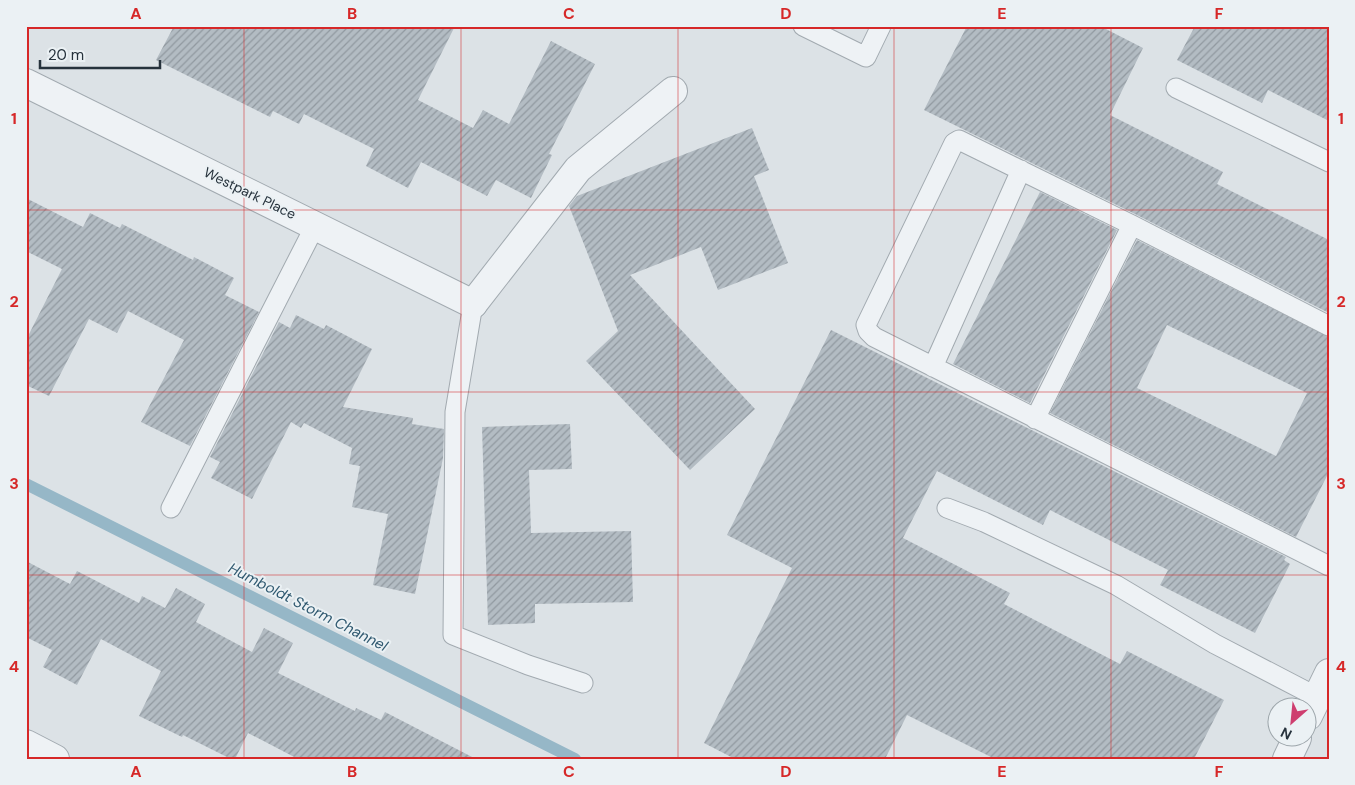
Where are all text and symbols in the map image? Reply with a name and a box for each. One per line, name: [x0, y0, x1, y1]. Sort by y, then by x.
text: A: [130, 3, 142, 24]
text: B: [347, 3, 357, 24]
text: C: [563, 3, 575, 24]
text: D: [780, 3, 792, 24]
text: E: [997, 3, 1007, 24]
text: F: [1215, 3, 1224, 24]
scale bar: [40, 38, 160, 70]
text: 20 m: [48, 45, 84, 65]
text: 1: [11, 108, 17, 129]
text: 1: [1338, 108, 1344, 129]
street label: Westpark Place: [201, 163, 299, 223]
text: 2: [9, 291, 19, 312]
text: 2: [1336, 291, 1346, 312]
text: 3: [9, 473, 19, 494]
text: 3: [1336, 473, 1346, 494]
water label: Humboldt Storm Channel: [225, 558, 392, 656]
text: 4: [9, 656, 19, 677]
text: 4: [1336, 656, 1346, 677]
north arrow: [1268, 698, 1318, 748]
text: N: [1277, 723, 1295, 744]
text: A: [130, 761, 142, 782]
text: B: [347, 761, 357, 782]
text: C: [563, 761, 575, 782]
text: D: [780, 761, 792, 782]
text: E: [997, 761, 1007, 782]
text: F: [1215, 761, 1224, 782]

